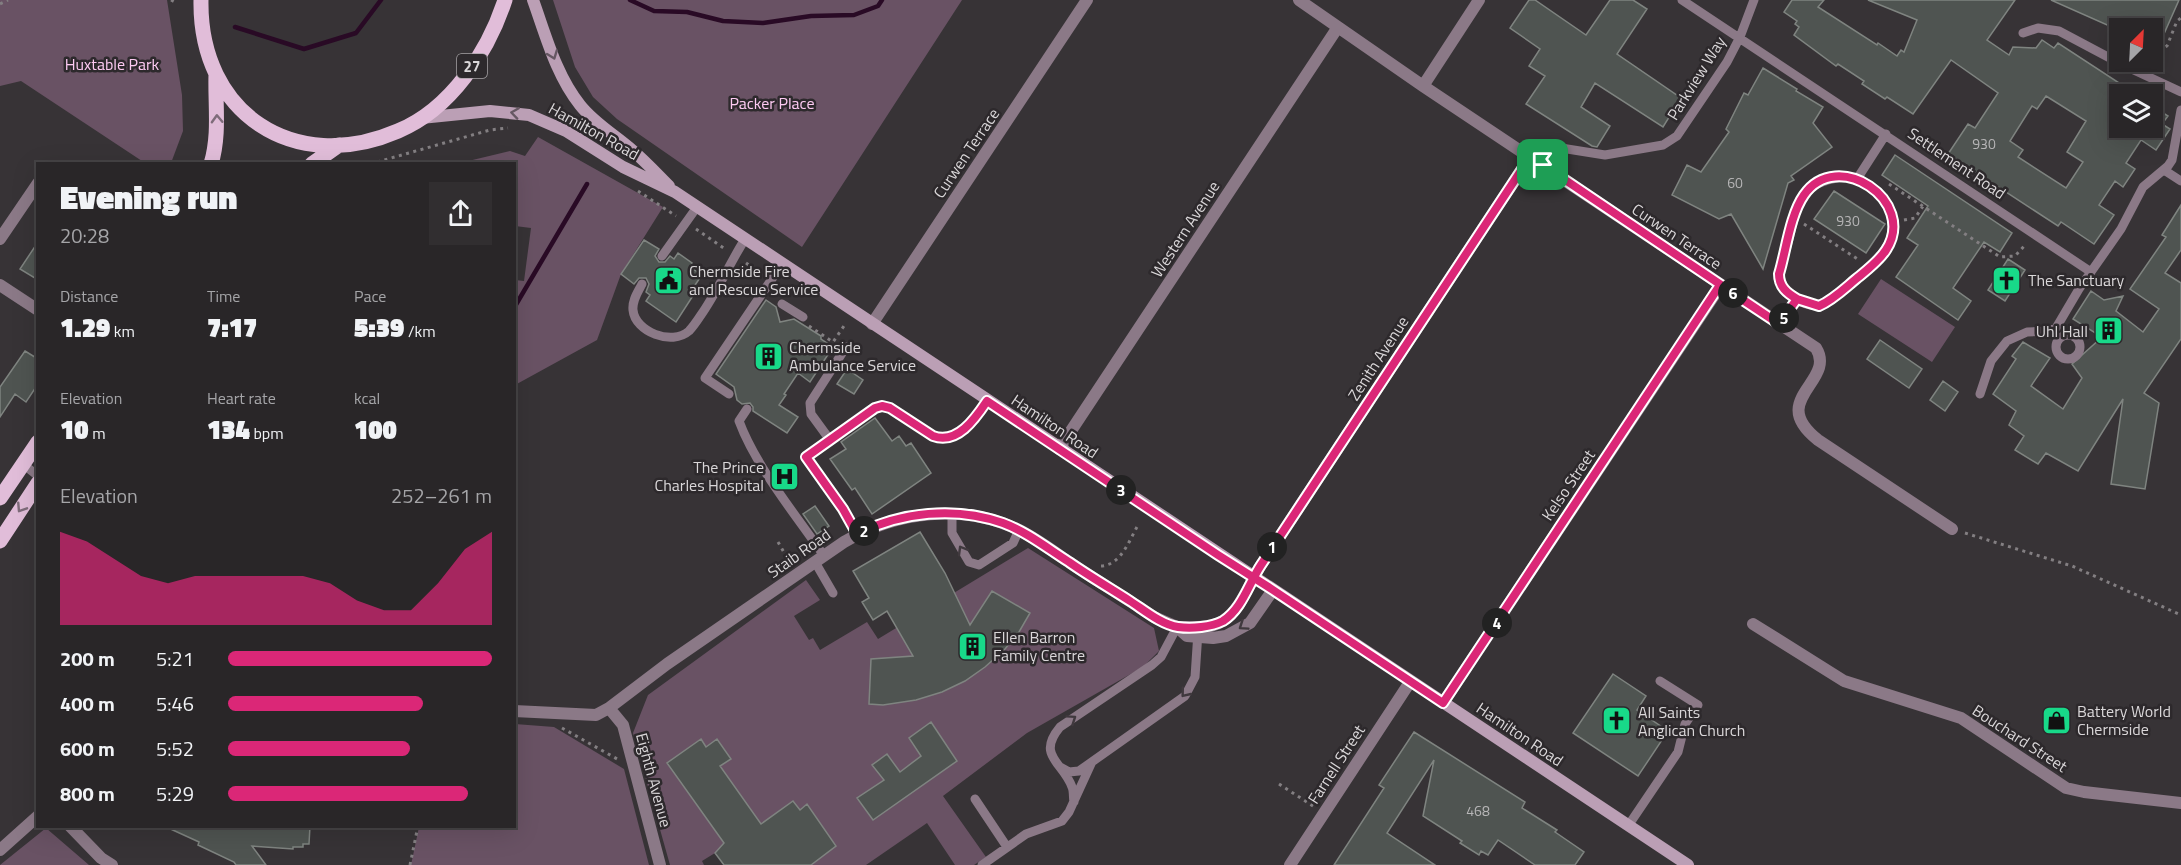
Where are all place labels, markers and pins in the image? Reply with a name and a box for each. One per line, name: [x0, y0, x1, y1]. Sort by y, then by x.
pin: [1517, 139, 1568, 190]
place label: Chermside Fire and Rescue Service: [689, 259, 818, 301]
public building icon: Chermside Fire and Rescue Service: [652, 264, 684, 296]
church icon: The Sanctuary: [1991, 264, 2023, 296]
place label: The Sanctuary: [2028, 268, 2125, 292]
pin: 6: [1718, 278, 1748, 308]
pin: 5: [1769, 303, 1799, 333]
building icon: Uhl Hall: [2093, 315, 2125, 347]
place label: Uhl Hall: [2036, 319, 2088, 343]
place label: Chermside Ambulance Service: [789, 335, 916, 377]
building icon: Chermside Ambulance Service: [752, 340, 784, 372]
place label: The Prince Charles Hospital: [655, 455, 764, 497]
hospital icon: The Prince Charles Hospital: [769, 460, 801, 492]
pin: 3: [1106, 475, 1136, 505]
pin: 2: [849, 516, 879, 546]
pin: 1: [1257, 532, 1287, 562]
pin: 4: [1482, 608, 1512, 638]
place label: Ellen Barron Family Centre: [993, 625, 1085, 667]
building icon: Ellen Barron Family Centre: [956, 630, 988, 662]
place label: Battery World Chermside: [2077, 699, 2171, 741]
place label: All Saints Anglican Church: [1638, 700, 1745, 742]
shop icon: Battery World Chermside: [2040, 704, 2072, 736]
church icon: All Saints Anglican Church: [1601, 705, 1633, 737]

